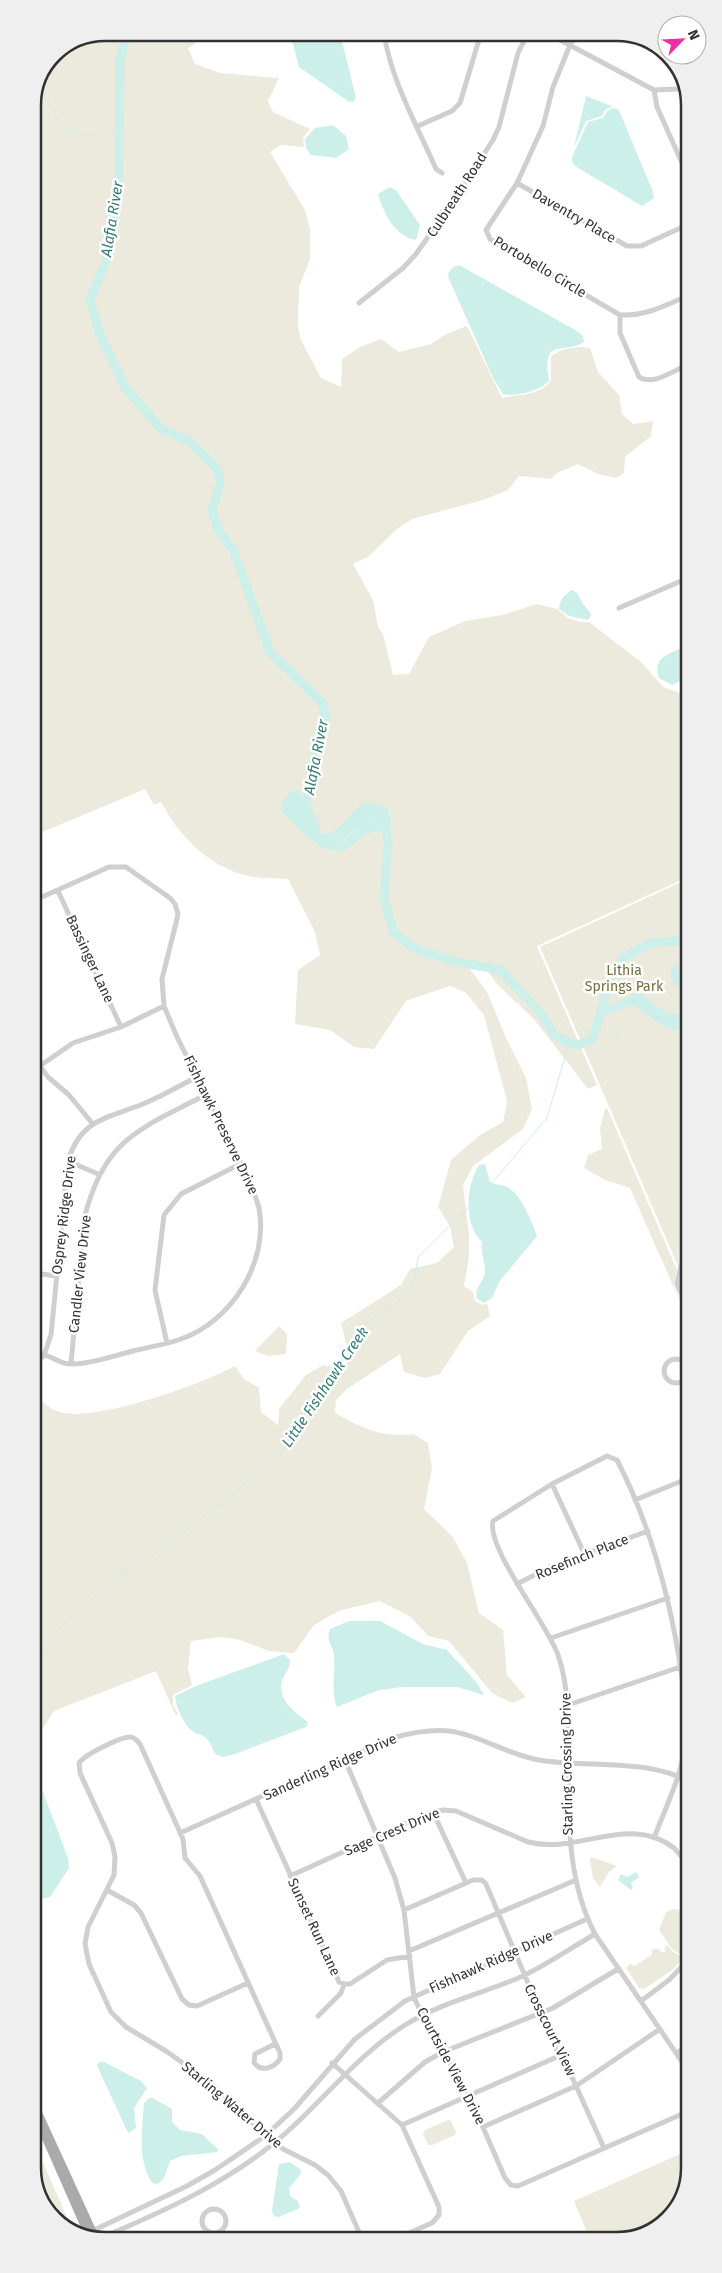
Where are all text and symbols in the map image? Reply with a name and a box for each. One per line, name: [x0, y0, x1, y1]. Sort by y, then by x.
north arrow: [657, 15, 707, 65]
text: N: [684, 27, 703, 43]
street label: Culbreath Road: [423, 149, 491, 241]
water label: Alafia River: [97, 179, 127, 259]
street label: Daventry Place: [529, 185, 619, 247]
street label: Portobello Circle: [490, 233, 590, 301]
water label: Alafia River: [300, 717, 332, 797]
street label: Bassinger Lane: [62, 912, 118, 1006]
park label: Lithia Springs Park: [585, 962, 664, 995]
street label: Fishhawk Preserve Drive: [180, 1053, 262, 1197]
street label: Osprey Ridge Drive: [48, 1155, 80, 1275]
street label: Candler View Drive: [65, 1214, 95, 1334]
water label: Little Fishhawk Creek: [278, 1323, 372, 1451]
street label: Rosefinch Place: [533, 1531, 631, 1583]
street label: Starling Crossing Drive: [557, 1693, 577, 1835]
street label: Sanderling Ridge Drive: [261, 1730, 399, 1804]
street label: Sage Crest Drive: [342, 1804, 442, 1860]
street label: Sunset Run Lane: [284, 1875, 344, 1979]
street label: Fishhawk Ridge Drive: [426, 1927, 556, 1997]
street label: Crosscourt View: [520, 1981, 580, 2079]
street label: Courtside View Drive: [413, 2004, 489, 2128]
street label: Starling Water Drive: [178, 2058, 286, 2152]

